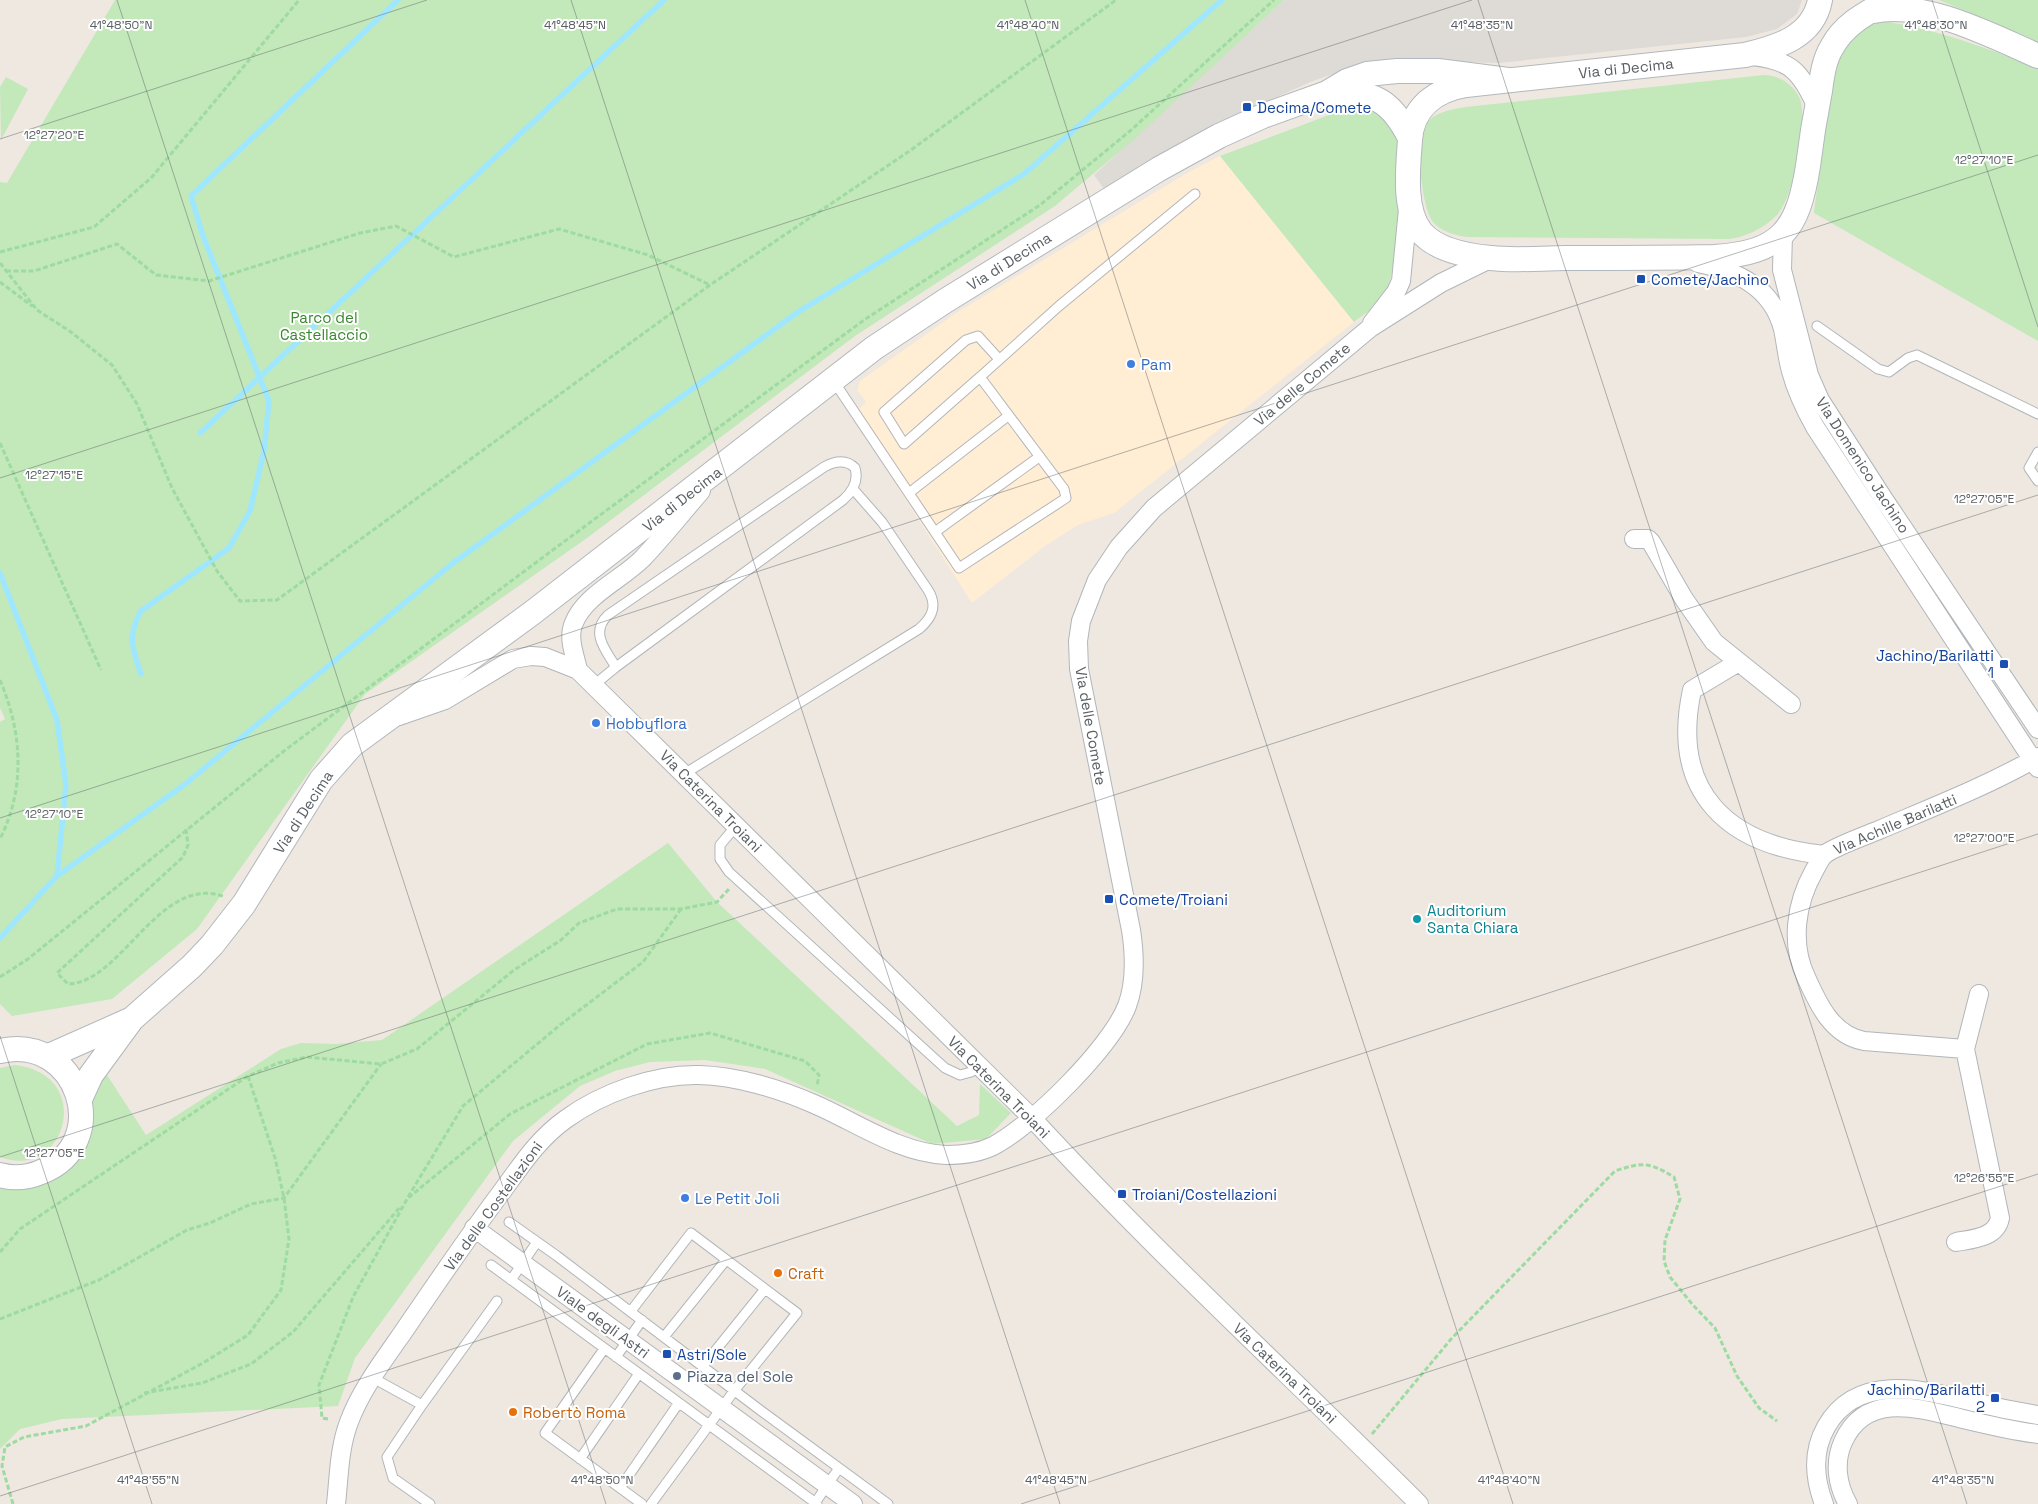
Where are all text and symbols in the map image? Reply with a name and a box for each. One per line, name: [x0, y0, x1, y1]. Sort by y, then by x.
text: 41°48'50"N: [90, 17, 152, 33]
text: 41°48'45"N: [544, 17, 606, 33]
text: 41°48'40"N: [997, 17, 1059, 33]
text: 41°48'35"N: [1451, 17, 1513, 33]
text: 41°48'30"N: [1905, 17, 1967, 33]
street label: Via di Decima: [1577, 54, 1675, 82]
place label: Decima/Comete: [1257, 98, 1372, 117]
marker: Decima/Comete: [1241, 101, 1253, 113]
text: 12°27'20"E: [24, 127, 85, 143]
text: 12°27'10"E: [1955, 152, 2013, 168]
street label: Via di Decima: [963, 227, 1055, 294]
place label: Comete/Jachino: [1651, 270, 1769, 289]
marker: Comete/Jachino: [1635, 273, 1647, 285]
park label: Parco del Castellaccio: [280, 308, 368, 344]
street label: Via delle Comete: [1250, 338, 1354, 430]
place label: Pam: [1141, 355, 1171, 374]
marker: Pam: [1125, 358, 1137, 370]
street label: Via Domenico Jachino: [1812, 393, 1914, 537]
street label: Via di Decima: [638, 462, 726, 536]
text: 12°27'15"E: [25, 467, 83, 483]
text: 12°27'05"E: [1954, 491, 2014, 507]
place label: Jachino/Barilatti 1: [1876, 646, 1994, 682]
marker: Jachino/Barilatti 1: [1998, 658, 2010, 670]
street label: Via delle Comete: [1071, 665, 1111, 787]
place label: Hobbyflora: [606, 714, 687, 733]
marker: Hobbyflora: [590, 717, 602, 729]
street label: Via Caterina Troiani: [656, 746, 766, 856]
street label: Via di Decima: [269, 766, 337, 857]
street label: Via Achille Barilatti: [1830, 789, 1960, 859]
text: 12°27'10"E: [25, 806, 83, 822]
text: 12°27'00"E: [1954, 830, 2015, 846]
place label: Comete/Troiani: [1119, 890, 1228, 909]
marker: Comete/Troiani: [1103, 893, 1115, 905]
place label: Auditorium Santa Chiara: [1427, 901, 1519, 937]
marker: Auditorium Santa Chiara: [1411, 913, 1423, 925]
street label: Via Caterina Troiani: [944, 1032, 1054, 1142]
street label: Via delle Costellazioni: [440, 1137, 546, 1275]
text: 12°27'05"E: [24, 1145, 84, 1161]
text: 12°26'55"E: [1954, 1170, 2015, 1186]
place label: Troiani/Costellazioni: [1132, 1185, 1277, 1204]
marker: Troiani/Costellazioni: [1116, 1188, 1128, 1200]
place label: Le Petit Joli: [695, 1189, 780, 1208]
marker: Le Petit Joli: [679, 1192, 691, 1204]
place label: Craft: [788, 1264, 825, 1283]
marker: Craft: [772, 1267, 784, 1279]
street label: Viale degli Astri: [553, 1282, 653, 1362]
street label: Via Caterina Troiani: [1229, 1319, 1341, 1427]
place label: Astri/Sole: [677, 1345, 747, 1364]
marker: Astri/Sole: [661, 1348, 673, 1360]
place label: Piazza del Sole: [687, 1367, 794, 1386]
marker: Piazza del Sole: [671, 1370, 683, 1382]
place label: Jachino/Barilatti 2: [1867, 1380, 1985, 1416]
marker: Jachino/Barilatti 2: [1989, 1392, 2001, 1404]
place label: Robertò Roma: [523, 1403, 626, 1422]
marker: Robertò Roma: [507, 1406, 519, 1418]
text: 41°48'55"N: [117, 1472, 179, 1488]
text: 41°48'50"N: [571, 1472, 633, 1488]
text: 41°48'45"N: [1025, 1472, 1087, 1488]
text: 41°48'40"N: [1478, 1472, 1540, 1488]
text: 41°48'35"N: [1932, 1472, 1994, 1488]

